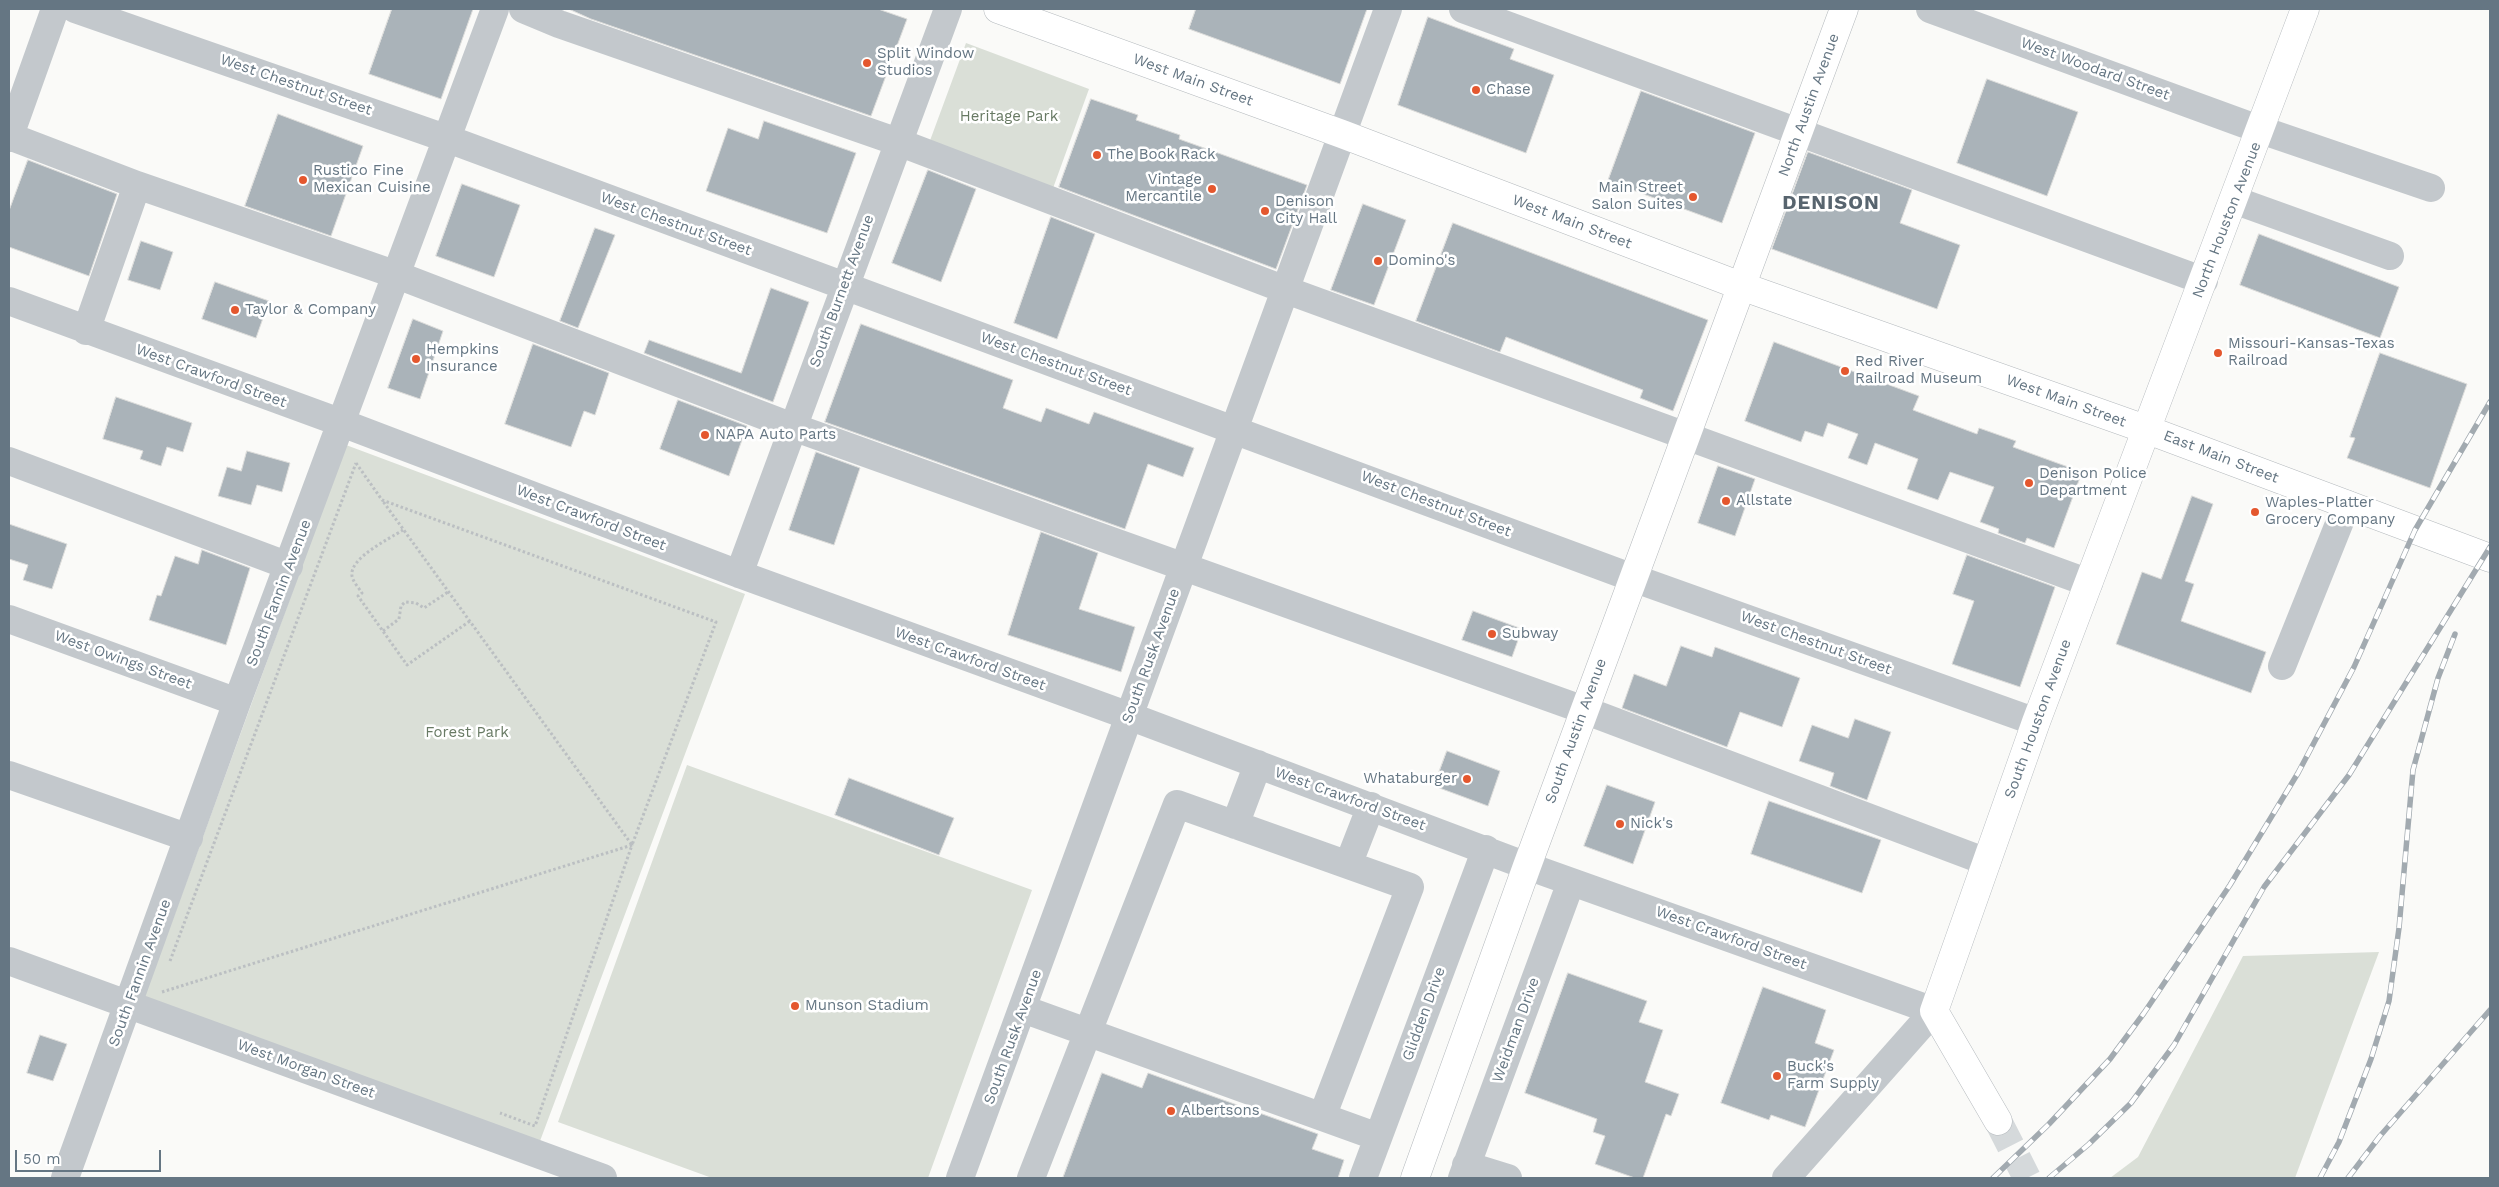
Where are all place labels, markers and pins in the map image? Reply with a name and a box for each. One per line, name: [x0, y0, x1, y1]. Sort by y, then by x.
place label: Split Window Studios: [877, 45, 974, 80]
marker: Split Window Studios: [861, 57, 873, 69]
place label: Chase: [1486, 81, 1531, 99]
marker: Chase: [1470, 84, 1482, 96]
place label: The Book Rack: [1107, 146, 1216, 164]
marker: The Book Rack: [1091, 149, 1103, 161]
place label: Rustico Fine Mexican Cuisine: [313, 162, 431, 197]
place label: Vintage Mercantile: [1125, 171, 1202, 206]
marker: Rustico Fine Mexican Cuisine: [297, 174, 309, 186]
place label: Main Street Salon Suites: [1591, 179, 1683, 214]
marker: Vintage Mercantile: [1206, 183, 1218, 195]
marker: Main Street Salon Suites: [1687, 191, 1699, 203]
place label: Denison City Hall: [1275, 193, 1337, 228]
marker: Denison City Hall: [1259, 205, 1271, 217]
place label: Domino's: [1388, 252, 1455, 270]
marker: Domino's: [1372, 255, 1384, 267]
place label: Taylor & Company: [245, 301, 376, 319]
marker: Taylor & Company: [229, 304, 241, 316]
place label: Missouri-Kansas-Texas Railroad: [2228, 335, 2395, 370]
place label: Hempkins Insurance: [426, 341, 499, 376]
marker: Missouri-Kansas-Texas Railroad: [2212, 347, 2224, 359]
marker: Hempkins Insurance: [410, 353, 422, 365]
place label: Red River Railroad Museum: [1855, 353, 1982, 388]
marker: Red River Railroad Museum: [1839, 365, 1851, 377]
place label: NAPA Auto Parts: [715, 426, 836, 444]
marker: NAPA Auto Parts: [699, 429, 711, 441]
place label: Denison Police Department: [2039, 465, 2147, 500]
marker: Denison Police Department: [2023, 477, 2035, 489]
place label: Allstate: [1736, 492, 1792, 510]
place label: Waples-Platter Grocery Company: [2265, 494, 2395, 529]
marker: Allstate: [1720, 495, 1732, 507]
marker: Waples-Platter Grocery Company: [2249, 506, 2261, 518]
place label: Subway: [1502, 625, 1558, 643]
marker: Subway: [1486, 628, 1498, 640]
place label: Whataburger: [1363, 770, 1457, 788]
marker: Whataburger: [1461, 773, 1473, 785]
place label: Nick's: [1630, 815, 1673, 833]
marker: Nick's: [1614, 818, 1626, 830]
place label: Munson Stadium: [805, 997, 929, 1015]
marker: Munson Stadium: [789, 1000, 801, 1012]
place label: Buck's Farm Supply: [1787, 1058, 1879, 1093]
marker: Buck's Farm Supply: [1771, 1070, 1783, 1082]
place label: Albertsons: [1181, 1102, 1260, 1120]
marker: Albertsons: [1165, 1105, 1177, 1117]

